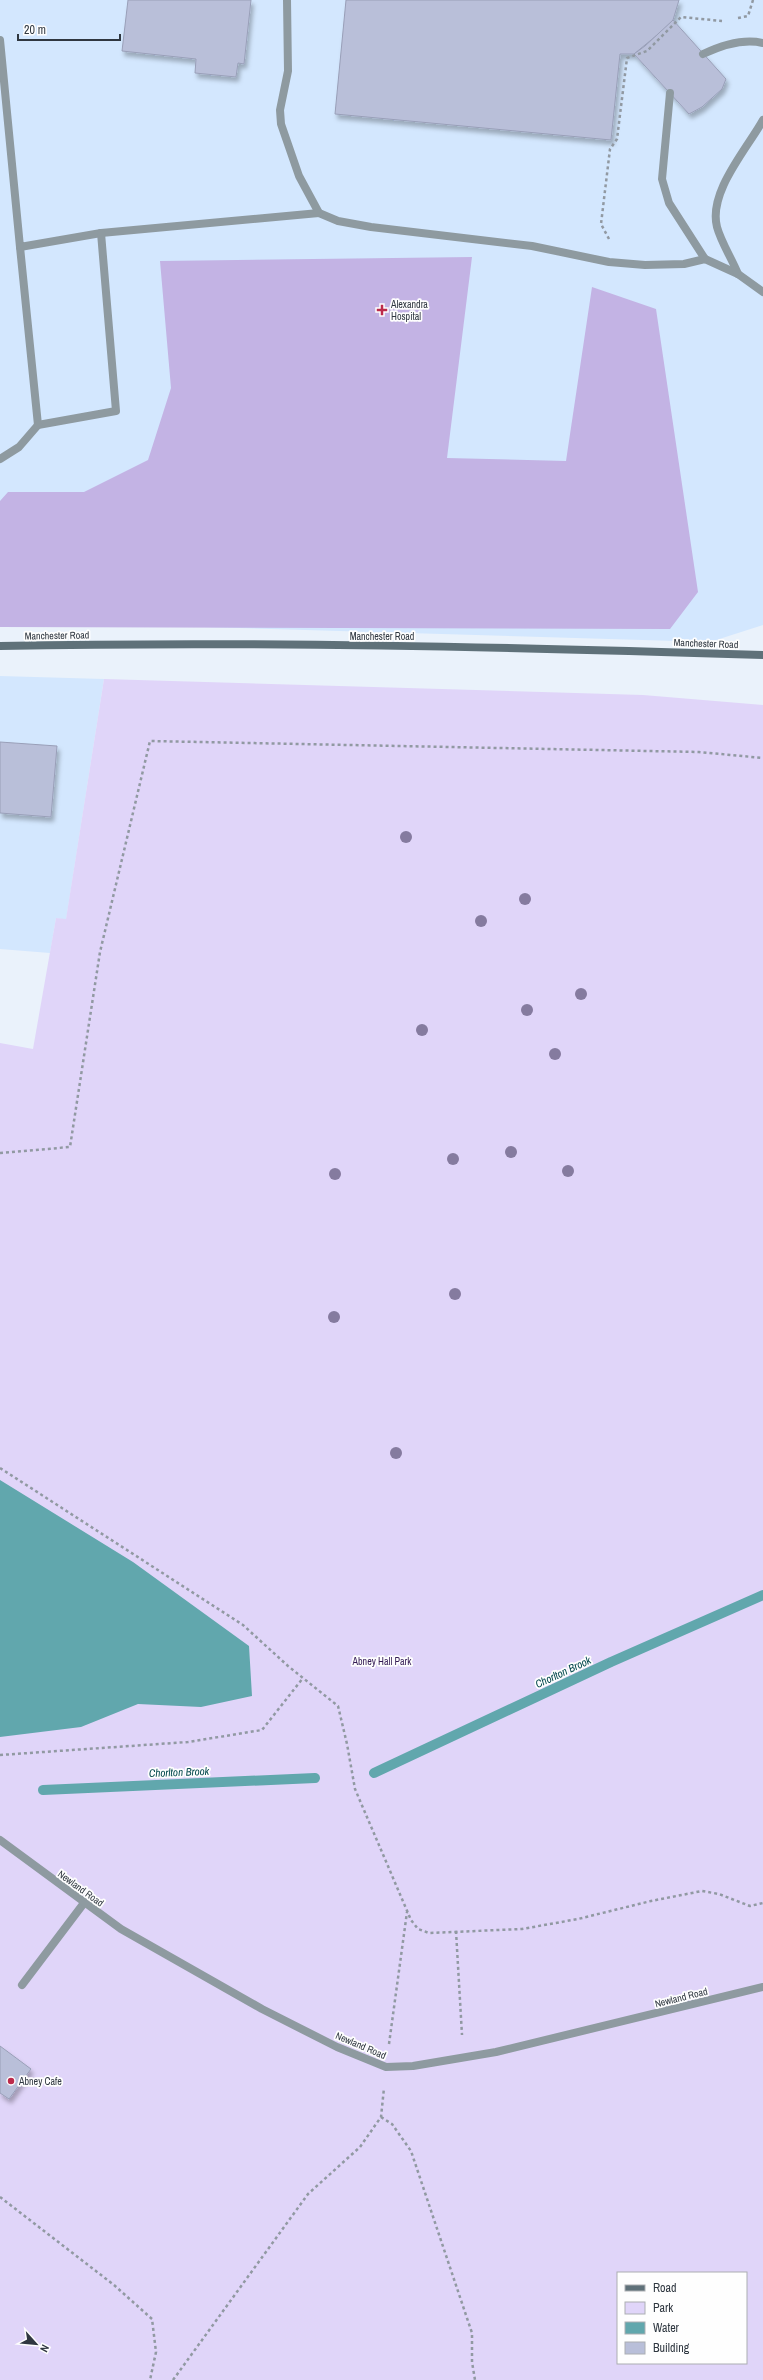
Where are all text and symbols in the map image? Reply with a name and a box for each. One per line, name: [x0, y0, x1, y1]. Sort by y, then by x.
scale bar: [18, 16, 120, 42]
text: 20 m: [24, 22, 46, 38]
place label: Alexandra Hospital: [390, 298, 428, 323]
marker: Alexandra Hospital: [376, 304, 388, 316]
street label: Manchester Road: [25, 628, 89, 643]
street label: Manchester Road: [350, 630, 414, 643]
street label: Manchester Road: [673, 636, 739, 651]
water label: Chorlton Brook: [533, 1653, 594, 1691]
park label: Abney Hall Park: [352, 1655, 412, 1668]
water label: Chorlton Brook: [149, 1764, 210, 1780]
street label: Newland Road: [55, 1867, 106, 1909]
street label: Newland Road: [653, 1985, 709, 2010]
street label: Newland Road: [334, 2029, 388, 2062]
place label: Abney Cafe: [18, 2075, 62, 2088]
marker: Abney Cafe: [6, 2076, 16, 2086]
legend: [617, 2272, 747, 2364]
text: Road: [653, 2280, 677, 2296]
text: Park: [653, 2300, 673, 2316]
text: Water: [653, 2320, 680, 2336]
north arrow: [16, 2324, 56, 2364]
text: Building: [653, 2340, 690, 2356]
text: N: [37, 2342, 53, 2355]

